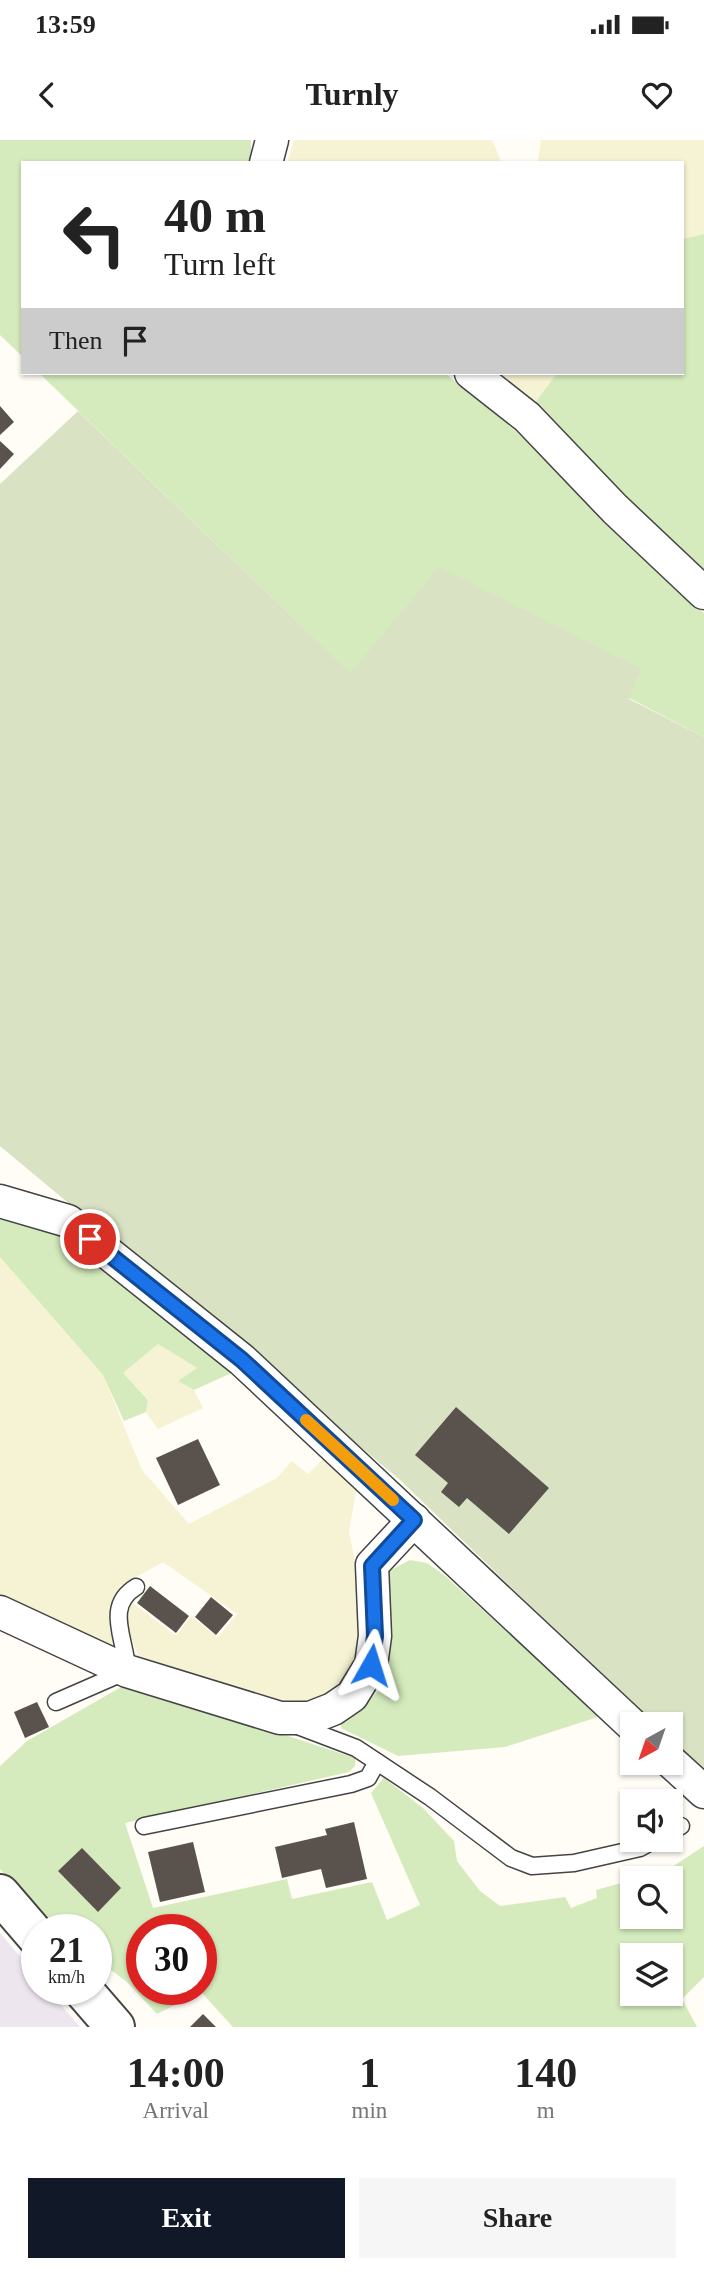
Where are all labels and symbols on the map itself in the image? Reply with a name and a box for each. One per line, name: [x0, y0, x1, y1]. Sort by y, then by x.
pin: [60, 1209, 120, 1269]
position arrow: [334, 1628, 408, 1702]
north arrow: [620, 1712, 682, 1774]
speed limit sign: 30: [126, 1914, 217, 2005]

